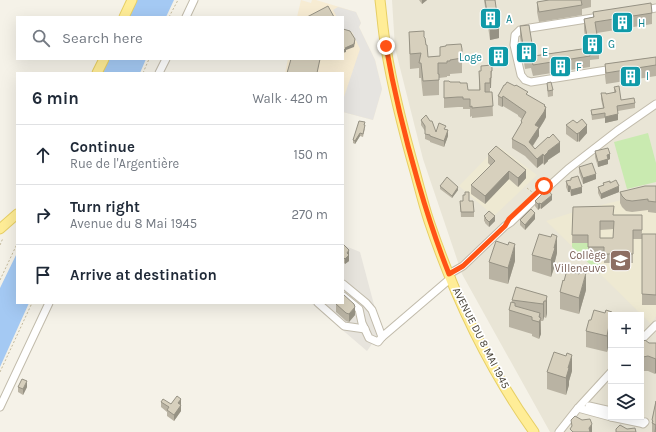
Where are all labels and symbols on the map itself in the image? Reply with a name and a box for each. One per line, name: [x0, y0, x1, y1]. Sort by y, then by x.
building icon: A: [478, 6, 504, 32]
building icon: H: [610, 10, 636, 36]
place label: A: [506, 13, 513, 26]
place label: H: [638, 17, 645, 30]
building icon: G: [579, 31, 605, 57]
route end: [377, 37, 395, 55]
place label: G: [608, 38, 615, 51]
building icon: E: [514, 39, 540, 65]
building icon: Loge: [485, 44, 511, 70]
place label: E: [542, 46, 548, 59]
place label: Loge: [459, 51, 482, 64]
building icon: F: [548, 54, 574, 80]
place label: F: [576, 61, 582, 74]
building icon: I: [618, 63, 644, 89]
place label: I: [646, 70, 649, 83]
route start: [535, 177, 553, 195]
school or university icon: Collège Villeneuve: [608, 248, 634, 274]
place label: Collège Villeneuve: [555, 249, 606, 275]
street label: AVENUE DU 8 MAI 1945: [450, 285, 512, 391]

